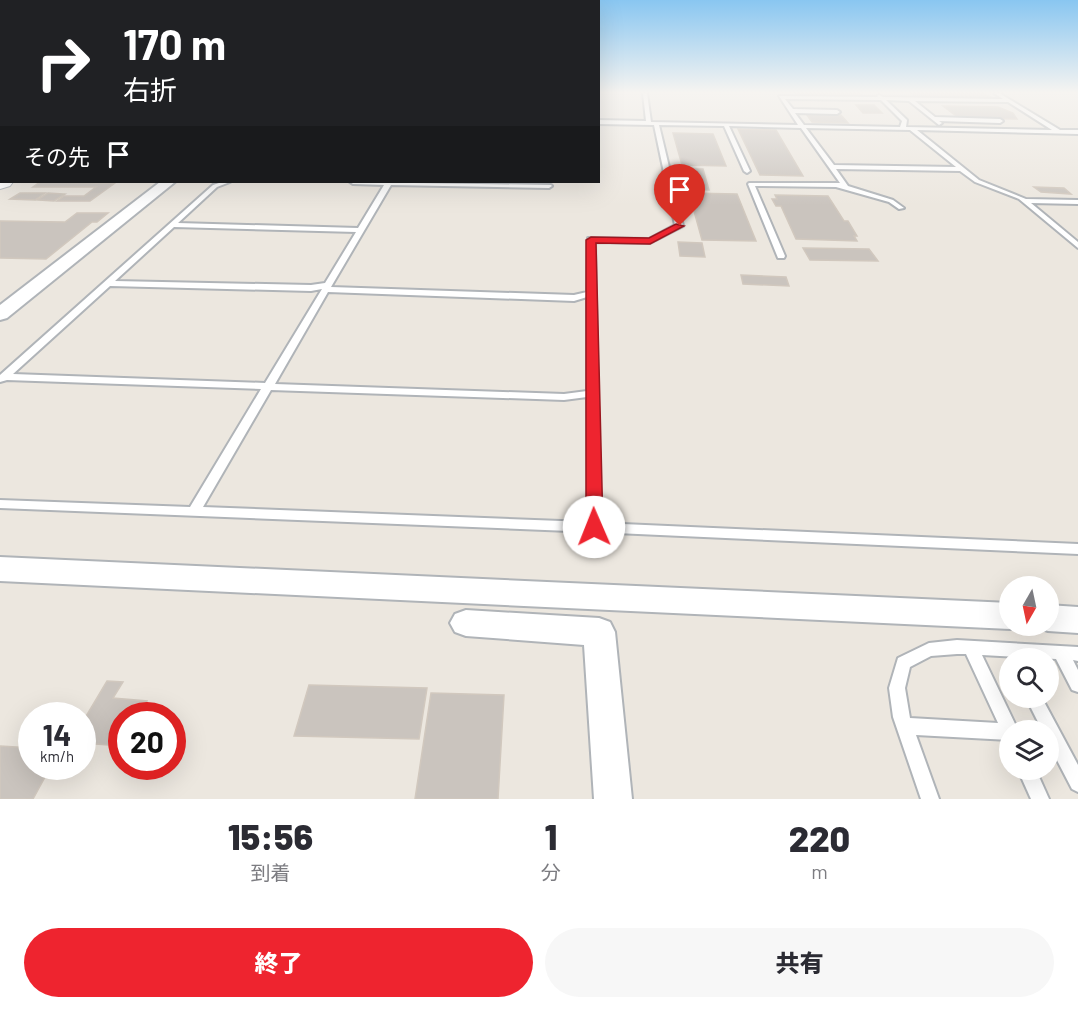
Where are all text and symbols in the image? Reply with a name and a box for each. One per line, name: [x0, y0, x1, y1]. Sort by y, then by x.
text: 170 m: [123, 18, 226, 68]
icon: right: [24, 24, 102, 102]
text: 右折: [123, 73, 177, 105]
icon: arrive: [102, 138, 135, 171]
text: その先: [24, 143, 90, 169]
pin: [654, 164, 705, 226]
icon: arrive: [663, 173, 696, 206]
position arrow: [562, 495, 626, 559]
north arrow: [999, 576, 1059, 636]
map controls: [999, 576, 1059, 780]
button: search: [999, 648, 1059, 708]
speed limit sign: 20: [108, 702, 186, 780]
text: 14: [43, 716, 71, 752]
button: layers: [999, 720, 1059, 780]
text: km/h: [40, 747, 74, 765]
text: 15:56: [228, 814, 313, 857]
text: 1: [544, 814, 557, 857]
text: 220: [789, 816, 850, 859]
text: m: [811, 859, 828, 883]
text: 到着: [250, 860, 290, 884]
text: 分: [541, 860, 561, 884]
button: 終了: [24, 928, 533, 997]
button: 共有: [545, 928, 1054, 997]

